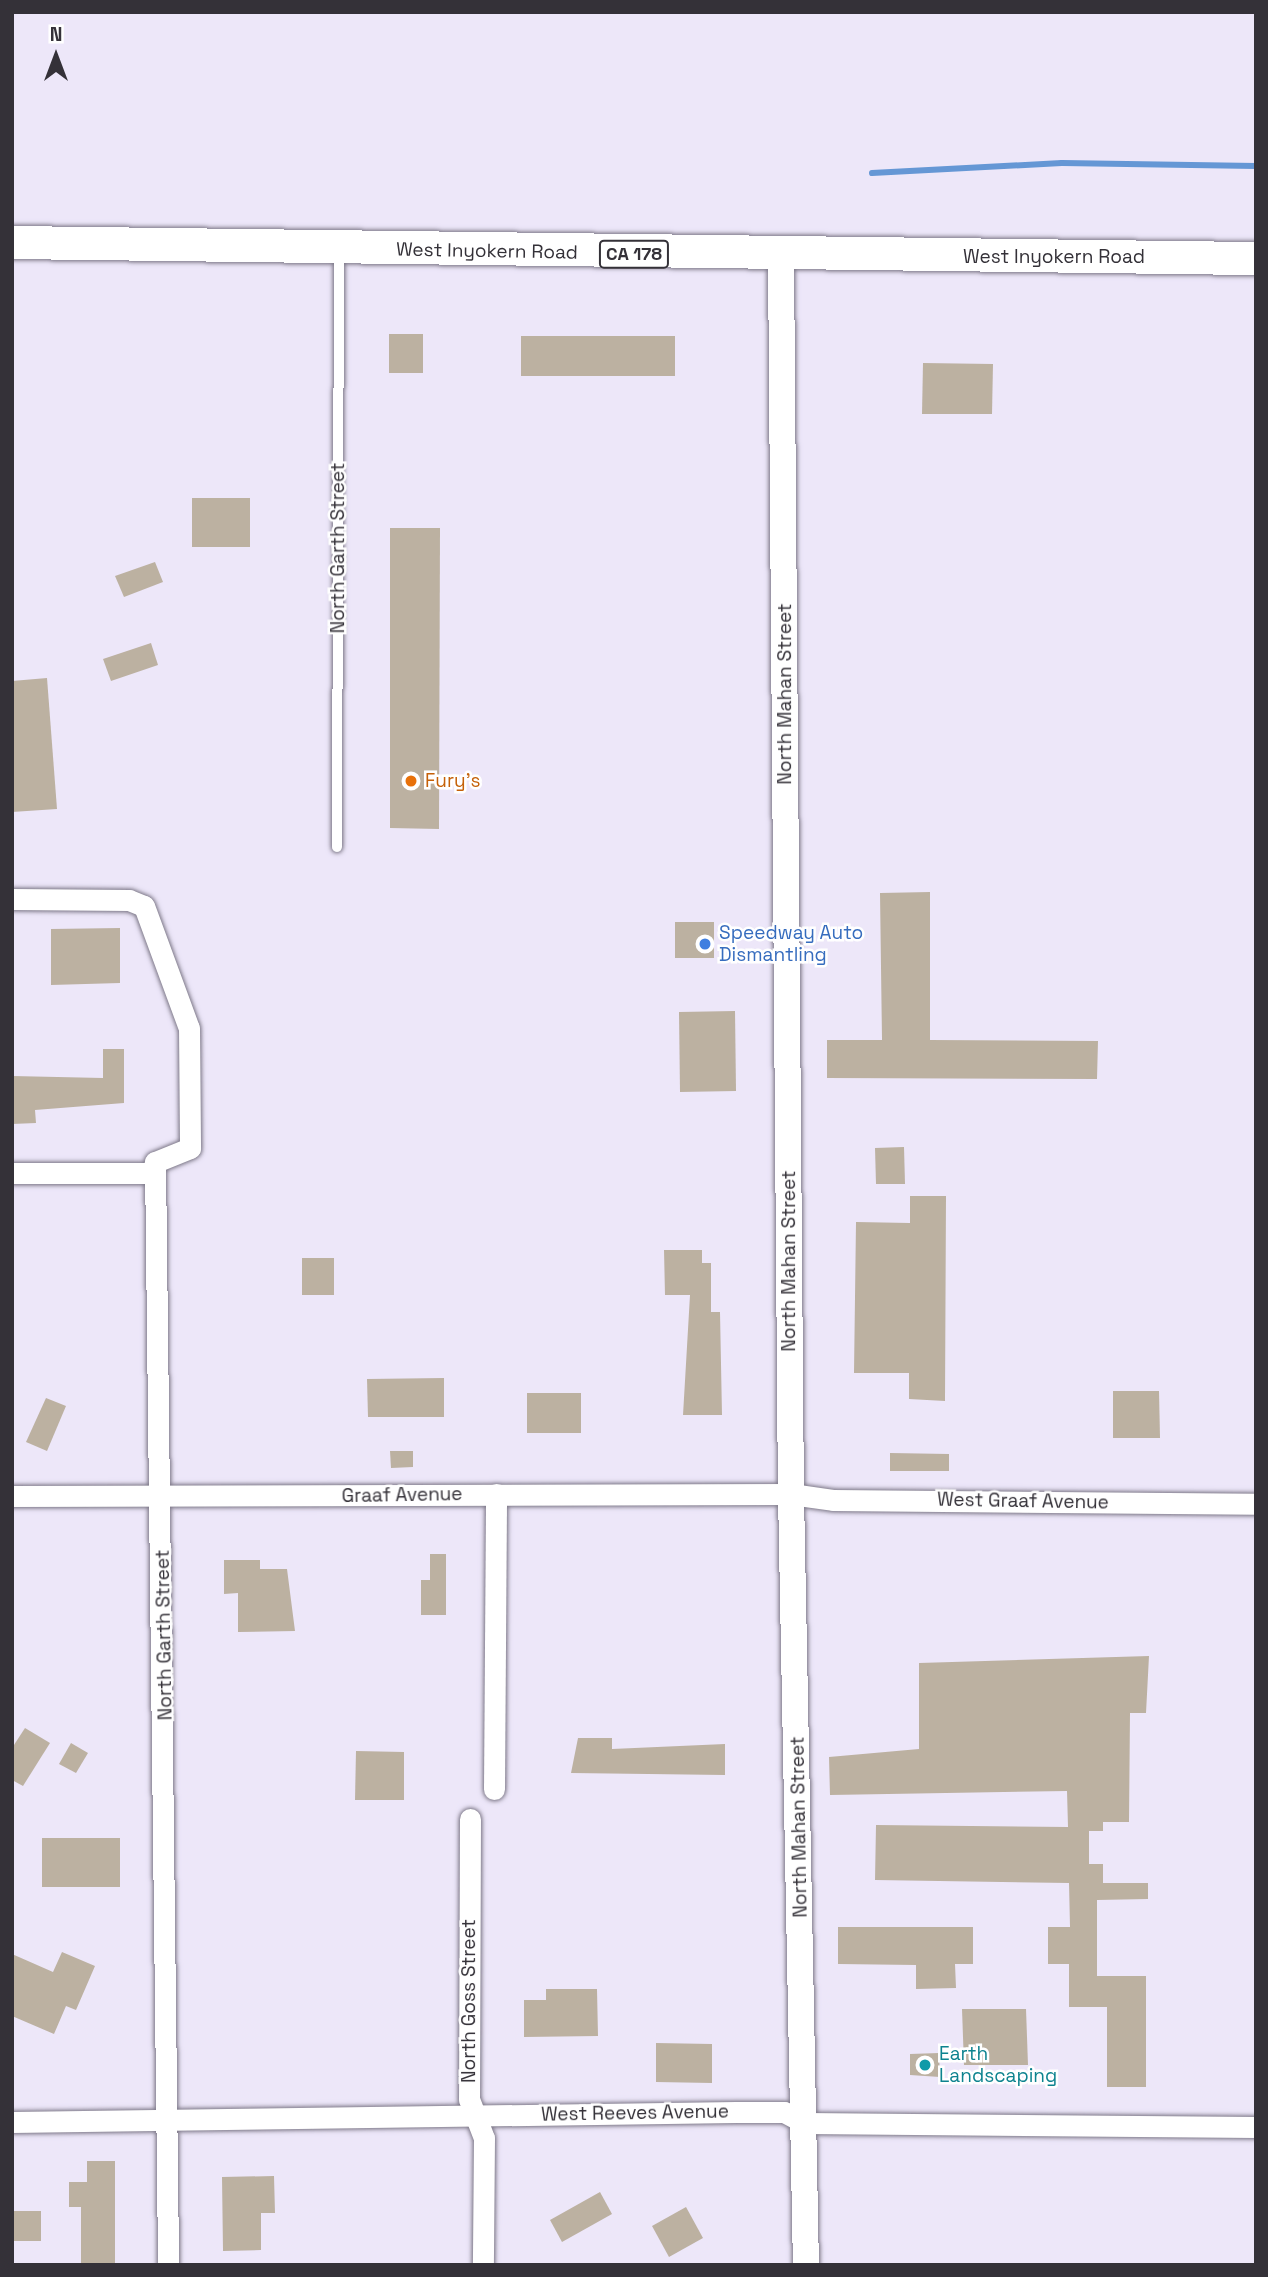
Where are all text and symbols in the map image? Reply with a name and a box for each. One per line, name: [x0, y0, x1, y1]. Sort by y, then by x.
north arrow: [21, 21, 91, 91]
text: N: [50, 22, 62, 47]
street label: West Inyokern Road: [396, 238, 578, 264]
road number: CA 178: [597, 240, 671, 268]
street label: West Inyokern Road: [963, 246, 1145, 268]
street label: North Garth Street: [327, 463, 349, 633]
street label: North Mahan Street: [774, 603, 796, 785]
place label: Fury's: [425, 770, 480, 792]
marker: Fury's: [403, 773, 419, 789]
place label: Speedway Auto Dismantling: [719, 922, 864, 966]
marker: Speedway Auto Dismantling: [697, 936, 713, 952]
street label: North Mahan Street: [778, 1170, 800, 1352]
street label: Graaf Avenue: [341, 1483, 463, 1507]
street label: West Graaf Avenue: [937, 1488, 1109, 1514]
street label: North Garth Street: [151, 1549, 177, 1721]
street label: North Mahan Street: [786, 1736, 812, 1918]
street label: North Goss Street: [458, 1919, 480, 2083]
place label: Earth Landscaping: [939, 2043, 1057, 2087]
marker: Earth Landscaping: [917, 2057, 933, 2073]
street label: West Reeves Avenue: [541, 2100, 729, 2126]

